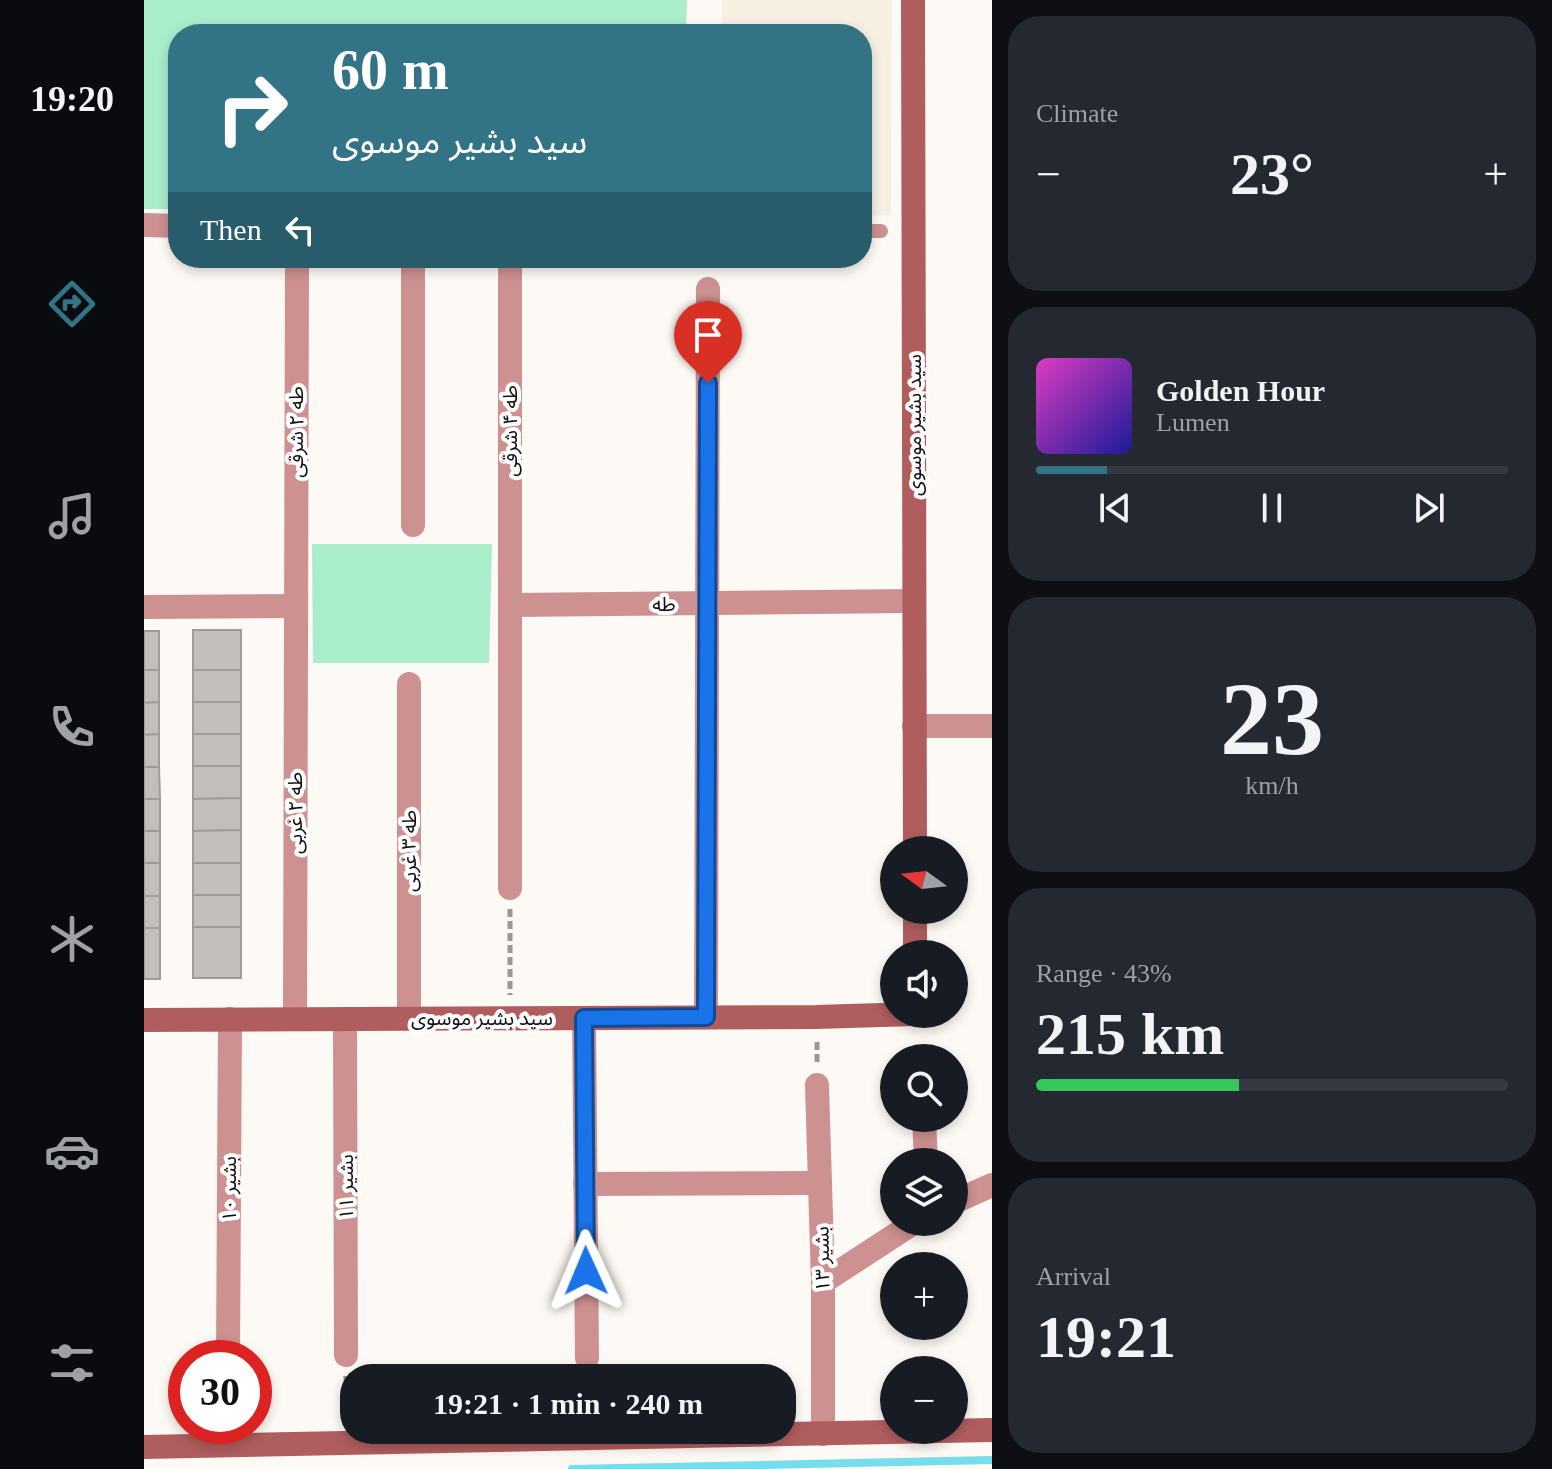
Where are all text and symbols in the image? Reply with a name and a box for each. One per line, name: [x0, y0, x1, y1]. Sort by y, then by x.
text: 60 m: [332, 39, 449, 101]
icon: right: [200, 56, 304, 160]
text: 19:20: [30, 79, 114, 119]
text: Climate: [1036, 99, 1118, 128]
text: سید بشیر موسوی: [332, 121, 587, 161]
text: 23°: [1230, 141, 1314, 207]
text: −: [1036, 150, 1061, 199]
text: +: [1483, 150, 1508, 199]
icon: left: [278, 208, 322, 252]
text: Then: [200, 213, 262, 246]
icon: directions: [44, 276, 100, 332]
pin: [674, 301, 742, 383]
icon: arrive: [686, 313, 730, 357]
street label: سید بشیر موسوی: [903, 354, 926, 496]
text: Golden Hour: [1156, 374, 1325, 407]
street label: طه ۴ شرقی: [499, 385, 522, 477]
street label: طه ۲ شرقی: [285, 386, 308, 478]
text: Lumen: [1156, 408, 1230, 437]
icon: previous: [1093, 486, 1137, 530]
icon: pause: [1250, 486, 1294, 530]
icon: next: [1407, 486, 1451, 530]
icon: music: [44, 488, 100, 544]
street label: طه: [652, 593, 676, 615]
text: 23: [1220, 661, 1324, 776]
icon: phone: [44, 699, 100, 755]
text: km/h: [1245, 771, 1299, 800]
street label: طه ۲ غربی: [284, 772, 307, 854]
street label: طه ۳ غربی: [398, 810, 421, 892]
north arrow: [880, 836, 968, 924]
map controls: [880, 836, 968, 1444]
icon: climate: [44, 911, 100, 967]
button: sound: [880, 940, 968, 1028]
text: Range · 43%: [1036, 959, 1172, 988]
text: 215 km: [1036, 1001, 1224, 1067]
street label: سید بشیر موسوی: [411, 1007, 553, 1030]
button: search: [880, 1044, 968, 1132]
icon: car: [44, 1123, 100, 1179]
button: layers: [880, 1148, 968, 1236]
street label: بشیر ۱۱: [335, 1154, 358, 1220]
street label: بشیر ۱۰: [218, 1156, 241, 1222]
street label: بشیر ۱۳: [810, 1226, 835, 1292]
position arrow: [544, 1229, 628, 1313]
button: +: [880, 1252, 968, 1340]
text: Arrival: [1036, 1262, 1111, 1291]
text: 19:21: [1036, 1304, 1176, 1370]
icon: filters: [44, 1335, 100, 1391]
speed limit sign: 30: [168, 1340, 272, 1444]
button: −: [880, 1356, 968, 1444]
text: 19:21 · 1 min · 240 m: [433, 1387, 703, 1420]

